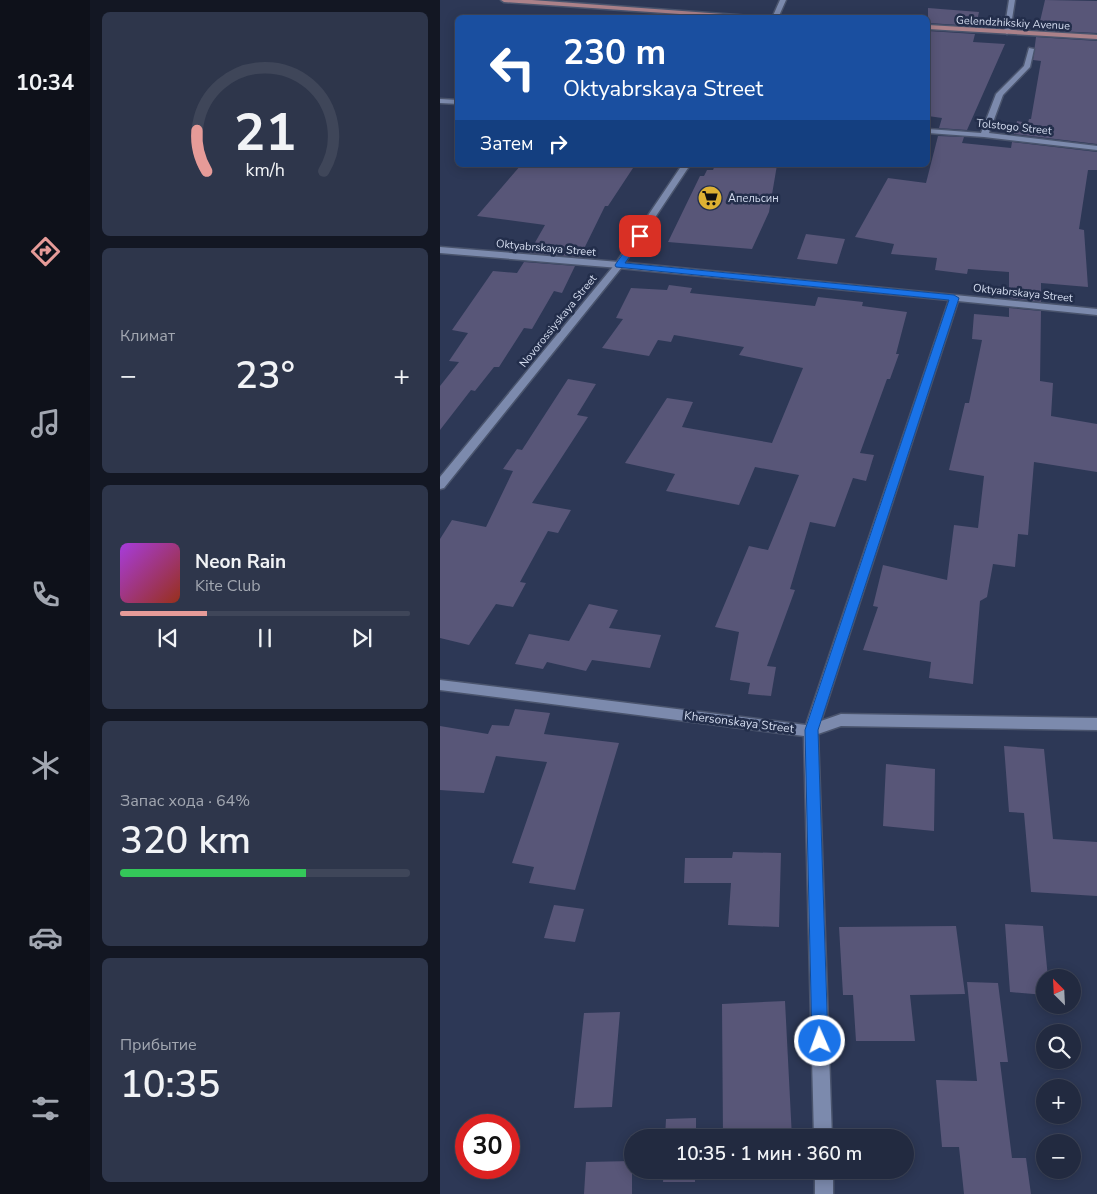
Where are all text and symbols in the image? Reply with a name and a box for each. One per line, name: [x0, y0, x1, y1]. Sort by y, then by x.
street label: Gelendzhikskiy Avenue: [956, 13, 1071, 33]
text: 230 m: [563, 29, 666, 76]
icon: left: [480, 35, 545, 100]
text: 10:34: [16, 68, 74, 98]
text: Oktyabrskaya Street: [563, 74, 763, 104]
text: 21: [234, 97, 296, 168]
street label: Tolstogo Street: [976, 116, 1053, 138]
icon: right: [544, 130, 572, 158]
text: Затем: [480, 131, 534, 157]
text: km/h: [245, 158, 285, 182]
supermarket icon: Апельсин: [697, 185, 723, 211]
place label: Апельсин: [728, 191, 779, 206]
pin: [619, 215, 661, 257]
icon: arrive: [626, 222, 654, 250]
icon: directions: [28, 234, 63, 269]
street label: Oktyabrskaya Street: [495, 236, 597, 260]
street label: Novorossiyskaya Street: [516, 271, 600, 371]
street label: Oktyabrskaya Street: [972, 280, 1074, 306]
text: Климат: [120, 325, 175, 347]
text: 23°: [235, 350, 295, 401]
text: −: [120, 357, 137, 395]
text: +: [393, 357, 410, 395]
icon: music: [28, 406, 63, 441]
text: Neon Rain: [195, 549, 286, 575]
text: Kite Club: [195, 575, 261, 597]
icon: phone: [28, 577, 63, 612]
icon: previous: [154, 624, 182, 652]
icon: pause: [251, 624, 279, 652]
icon: next: [348, 624, 376, 652]
street label: Khersonskaya Street: [683, 707, 796, 737]
icon: climate: [28, 748, 63, 783]
text: Запас хода · 64%: [120, 790, 250, 812]
text: 320 km: [120, 815, 251, 866]
icon: car: [28, 920, 63, 955]
north arrow: [1036, 969, 1081, 1014]
map controls: [1036, 969, 1081, 1179]
position arrow: [793, 1014, 845, 1066]
button: search: [1036, 1024, 1081, 1069]
text: Прибытие: [120, 1034, 197, 1056]
text: 10:35: [120, 1059, 220, 1110]
button: +: [1036, 1079, 1081, 1124]
icon: filters: [28, 1091, 63, 1126]
speed limit sign: 30: [455, 1114, 520, 1179]
button: −: [1036, 1134, 1081, 1179]
text: 10:35 · 1 мин · 360 m: [676, 1141, 862, 1167]

